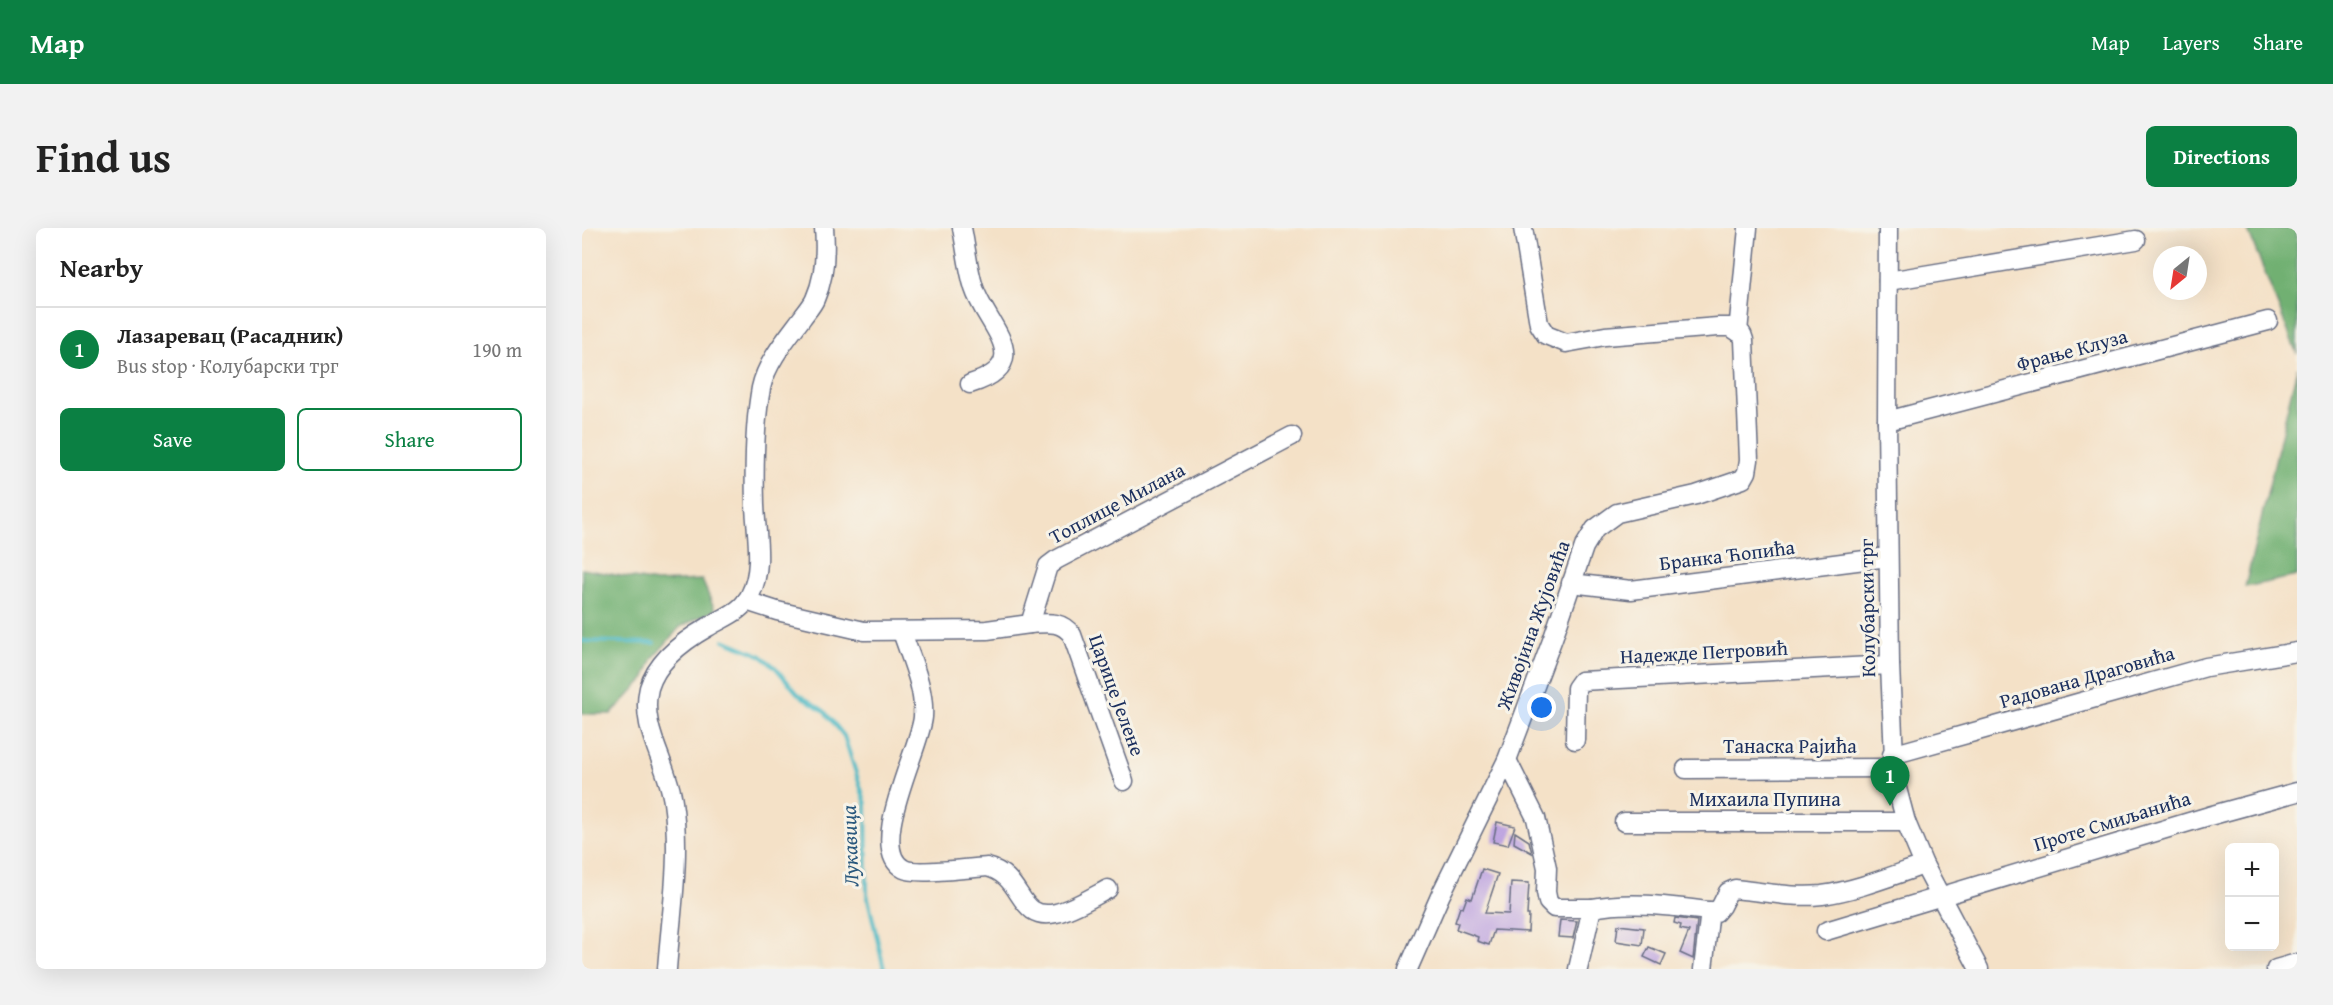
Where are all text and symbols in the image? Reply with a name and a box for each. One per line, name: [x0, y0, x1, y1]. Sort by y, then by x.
text: Map: [30, 22, 84, 63]
text: Map: [2091, 27, 2130, 58]
text: Layers: [2163, 27, 2220, 58]
text: Share: [2253, 27, 2303, 58]
text: Find us: [36, 126, 171, 187]
button: Directions: [2146, 126, 2297, 187]
north arrow: [2153, 246, 2207, 300]
text: Nearby: [60, 248, 143, 287]
text: Лазаревац (Расадник): [117, 319, 343, 351]
street label: Фрање Клуза: [2013, 321, 2131, 378]
text: 1: [74, 335, 85, 364]
text: 190 m: [472, 335, 522, 364]
text: Bus stop · Колубарски трг: [117, 351, 338, 380]
button: Save: [60, 408, 285, 471]
button: Share: [297, 408, 522, 471]
street label: Топлице Милана: [1044, 454, 1190, 551]
street label: Бранка Ћопића: [1657, 532, 1797, 577]
street label: Живојина Жујовића: [1488, 536, 1577, 715]
street label: Колубарски трг: [1851, 538, 1882, 678]
street label: Царице Јелене: [1082, 630, 1153, 760]
street label: Надежде Петровић: [1619, 633, 1789, 670]
street label: Радована Драговића: [1996, 638, 2178, 715]
your location: [1527, 693, 1556, 722]
street label: Танаска Рајића: [1723, 731, 1857, 760]
pin: 1: [1870, 756, 1910, 806]
street label: Проте Смиљанића: [2030, 783, 2194, 858]
street label: Михаила Пупина: [1689, 784, 1841, 813]
water label: Лукавица: [833, 804, 866, 887]
map controls: [2225, 843, 2279, 951]
button: +: [2225, 843, 2279, 897]
button: −: [2225, 897, 2279, 951]

